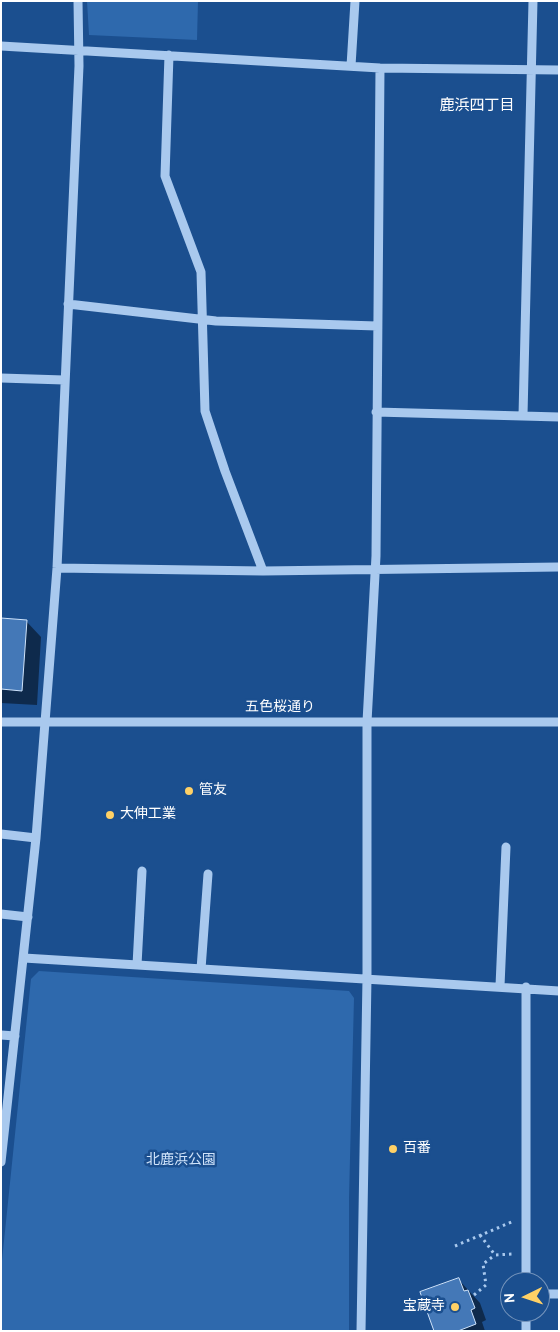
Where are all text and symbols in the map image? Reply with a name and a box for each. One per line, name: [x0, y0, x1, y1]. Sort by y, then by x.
district label: 鹿浜四丁目: [440, 98, 514, 116]
street label: 五色桜通り: [245, 700, 315, 716]
place label: 管友: [199, 783, 227, 799]
marker: 管友: [183, 785, 195, 797]
place label: 大伸工業: [120, 807, 176, 823]
marker: 大伸工業: [104, 809, 116, 821]
place label: 百番: [403, 1141, 431, 1157]
marker: 百番: [387, 1143, 399, 1155]
park label: 北鹿浜公園: [146, 1153, 216, 1169]
north arrow: [500, 1272, 550, 1322]
text: N: [502, 1292, 519, 1304]
place label: 宝蔵寺: [403, 1299, 445, 1315]
marker: 宝蔵寺: [449, 1301, 461, 1313]

